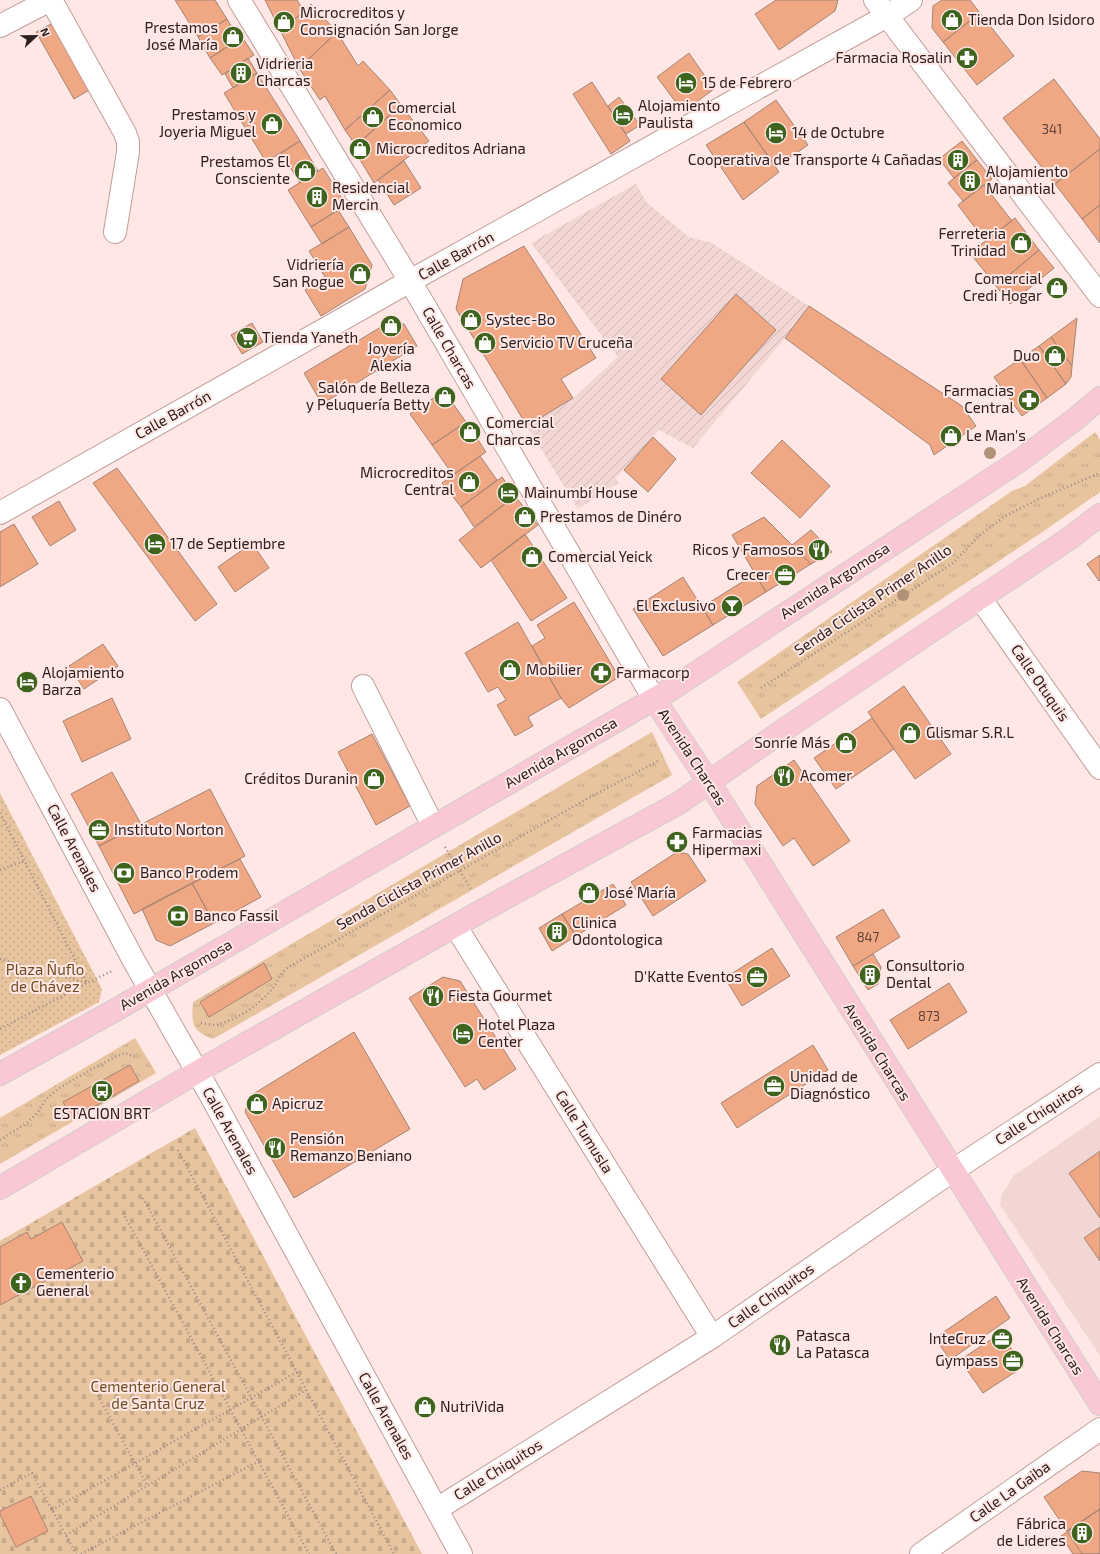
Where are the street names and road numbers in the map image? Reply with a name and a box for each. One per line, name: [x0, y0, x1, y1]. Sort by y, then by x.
street label: Calle Barrón: [415, 227, 496, 283]
street label: Calle Charcas: [419, 303, 481, 392]
street label: Calle Barrón: [132, 386, 213, 442]
street label: Avenida Argomosa: [776, 538, 893, 622]
street label: Senda Ciclista Primer Anillo: [790, 540, 954, 659]
street label: Calle Otuquis: [1008, 640, 1074, 724]
street label: Avenida Charcas: [655, 705, 731, 808]
street label: Avenida Argomosa: [501, 713, 620, 792]
street label: Calle Arenales: [44, 800, 106, 895]
street label: Senda Ciclista Primer Anillo: [333, 827, 504, 933]
street label: Avenida Argomosa: [116, 935, 235, 1014]
street label: Avenida Charcas: [841, 999, 915, 1104]
street label: Calle Chiquitos: [991, 1078, 1086, 1148]
street label: Calle Arenales: [199, 1084, 262, 1177]
street label: Calle Tumusla: [552, 1087, 618, 1176]
street label: Calle Chiquitos: [724, 1259, 817, 1331]
street label: Avenida Charcas: [1014, 1273, 1088, 1378]
street label: Calle Arenales: [355, 1369, 418, 1462]
street label: Calle Chiquitos: [450, 1435, 545, 1503]
street label: Calle La Gaiba: [966, 1457, 1053, 1526]

